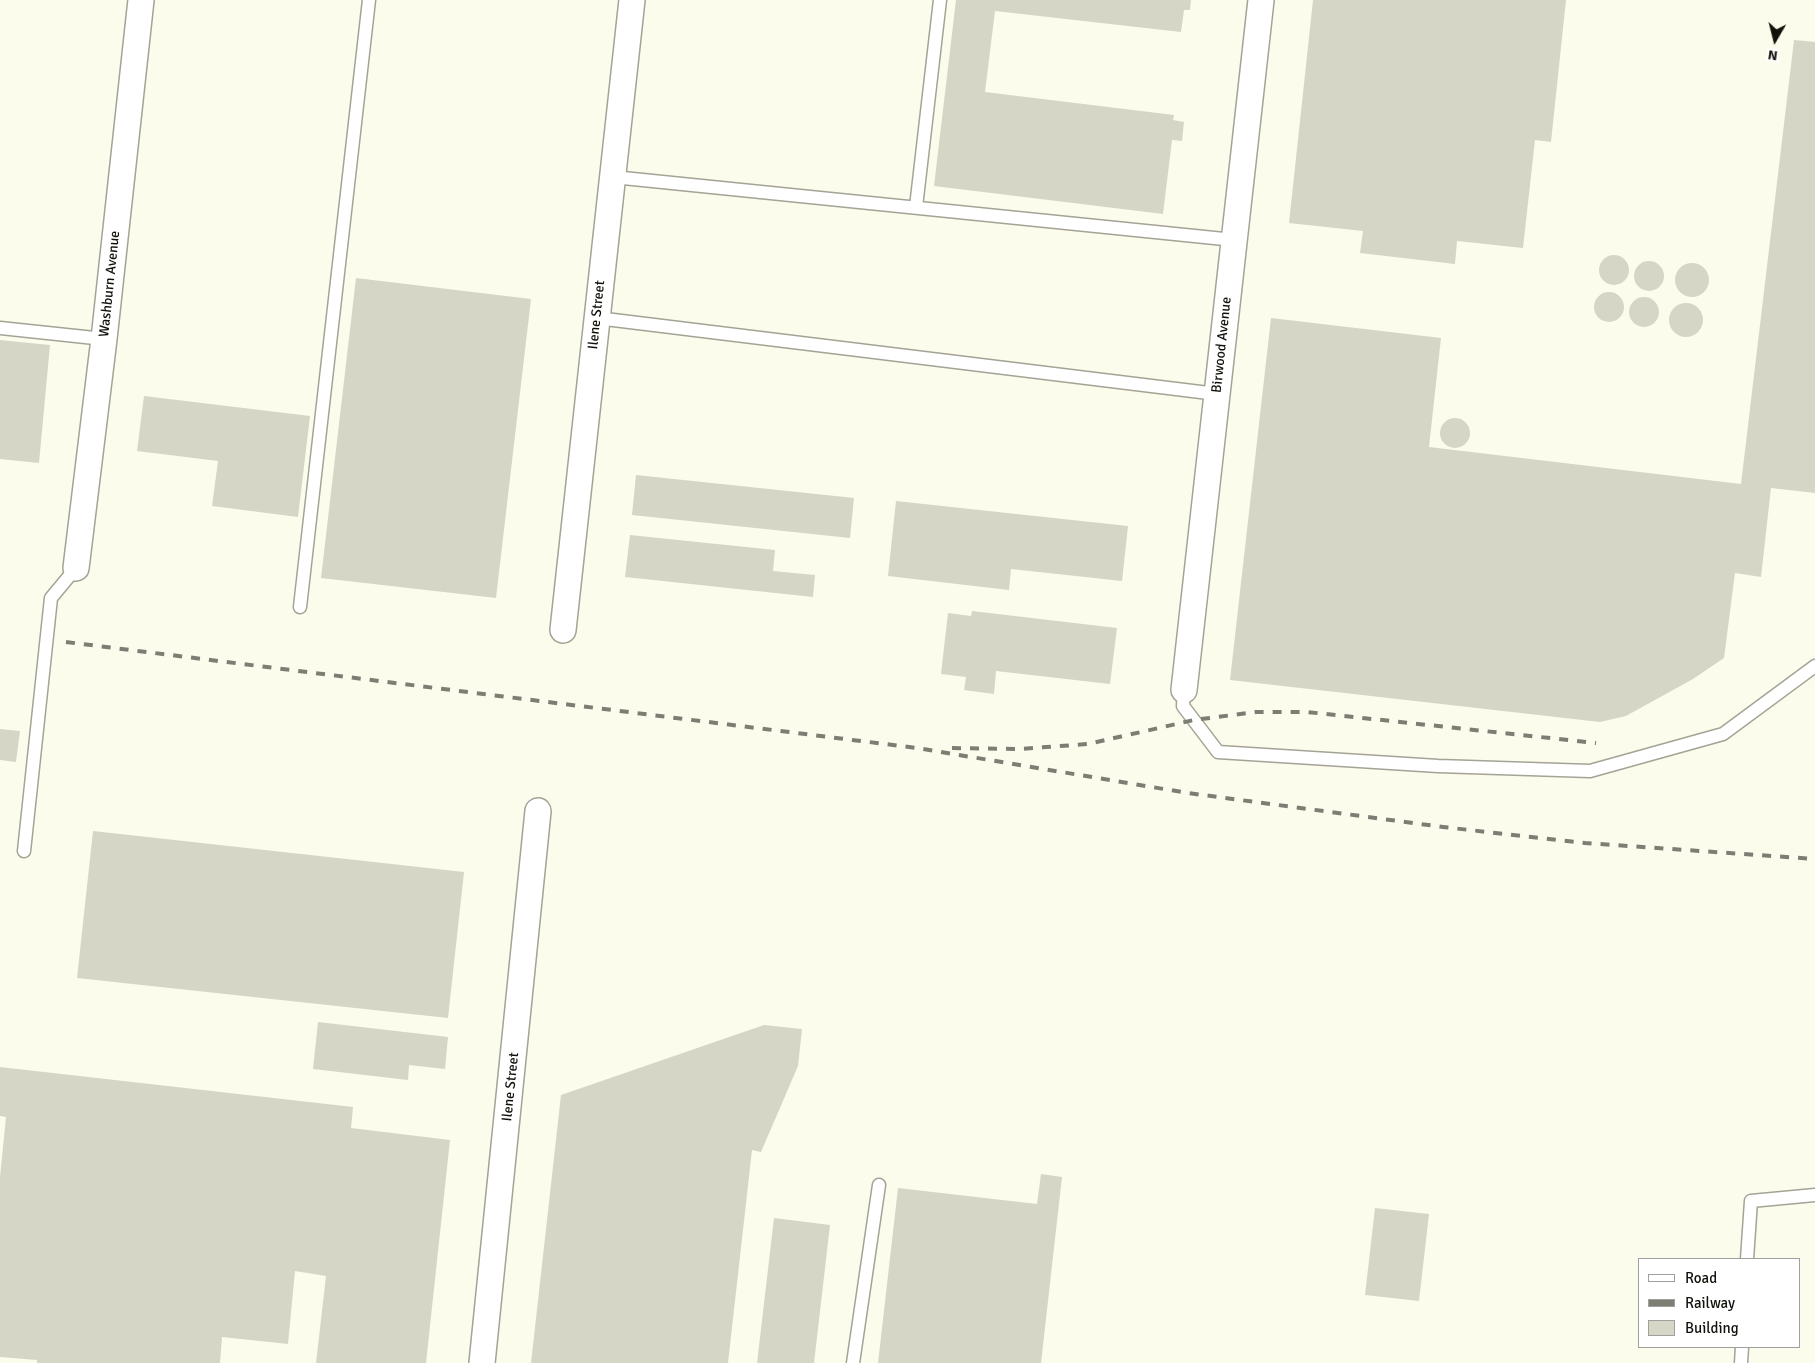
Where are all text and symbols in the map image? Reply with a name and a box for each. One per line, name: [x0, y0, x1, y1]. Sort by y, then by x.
north arrow: [1750, 15, 1800, 65]
text: N: [1767, 46, 1779, 64]
street label: Washburn Avenue: [96, 230, 124, 338]
street label: Ilene Street: [585, 280, 609, 350]
street label: Birwood Avenue: [1209, 296, 1235, 394]
street label: Ilene Street: [499, 1052, 523, 1122]
legend: [1638, 1258, 1800, 1348]
text: Road: [1685, 1269, 1717, 1287]
text: Railway: [1685, 1294, 1735, 1312]
text: Building: [1685, 1319, 1739, 1337]

